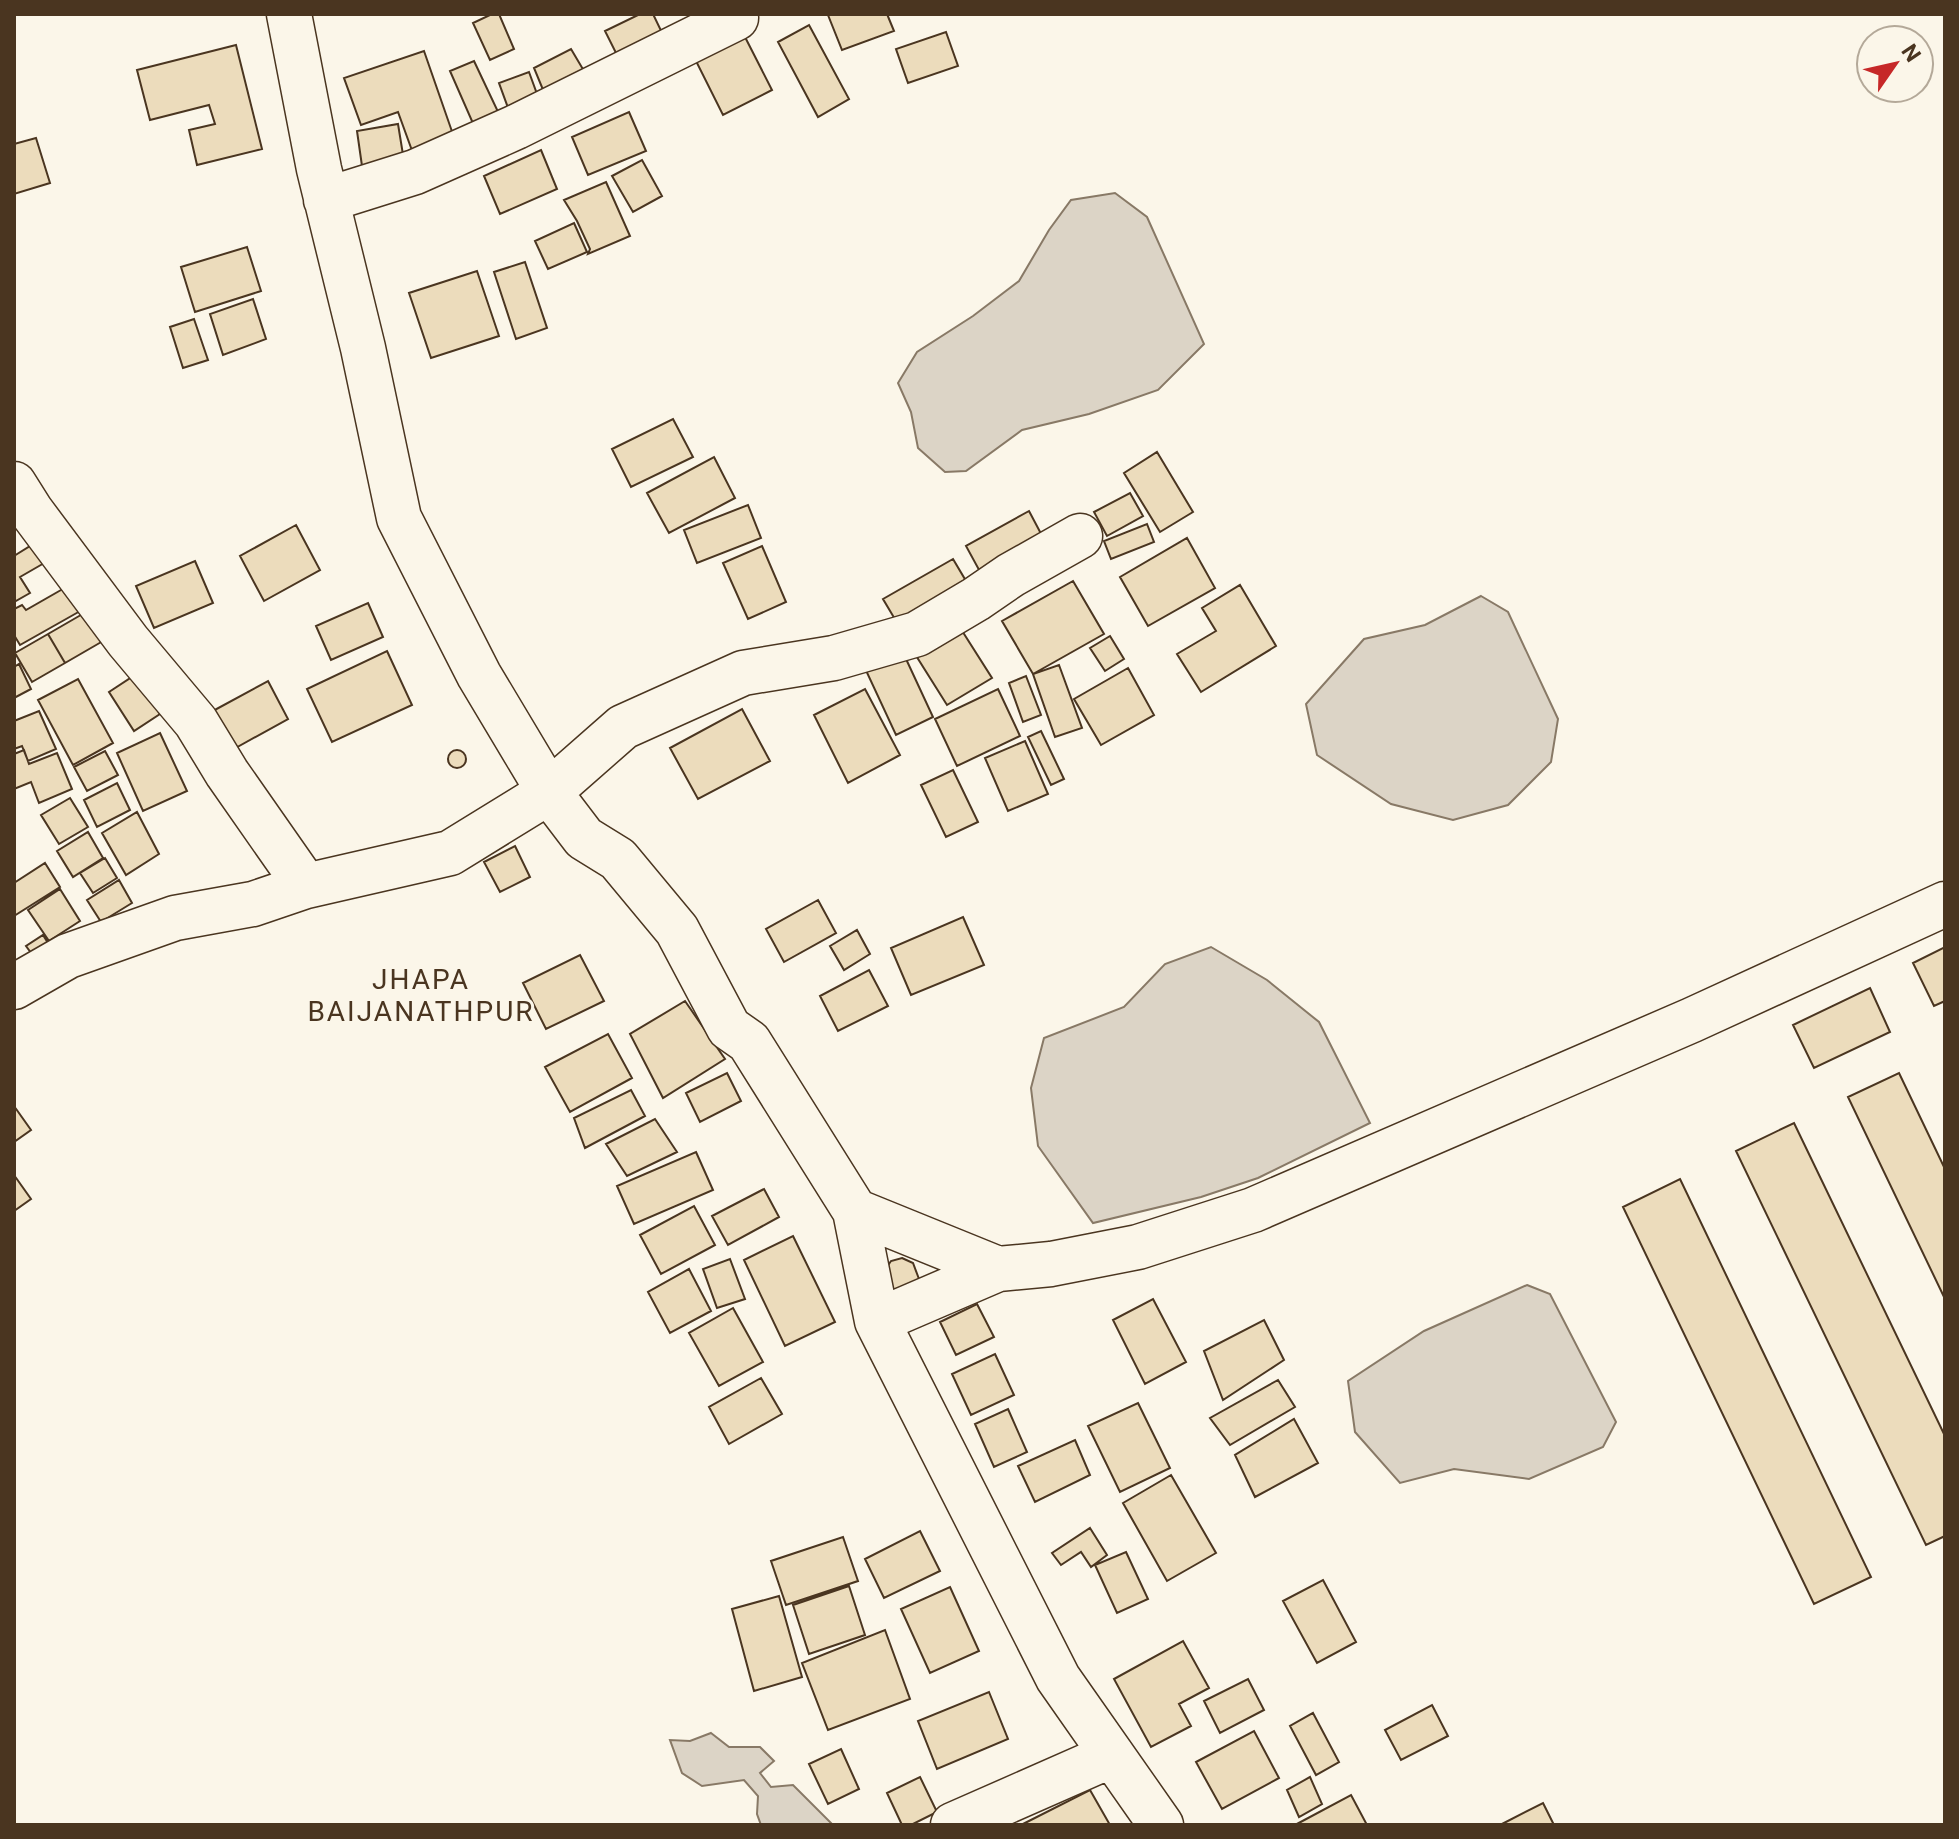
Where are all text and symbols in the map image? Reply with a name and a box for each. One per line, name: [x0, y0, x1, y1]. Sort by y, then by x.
north arrow: [1855, 24, 1935, 104]
text: N: [1896, 40, 1926, 67]
district label: JHAPA BAIJANATHPUR: [307, 963, 535, 1028]

